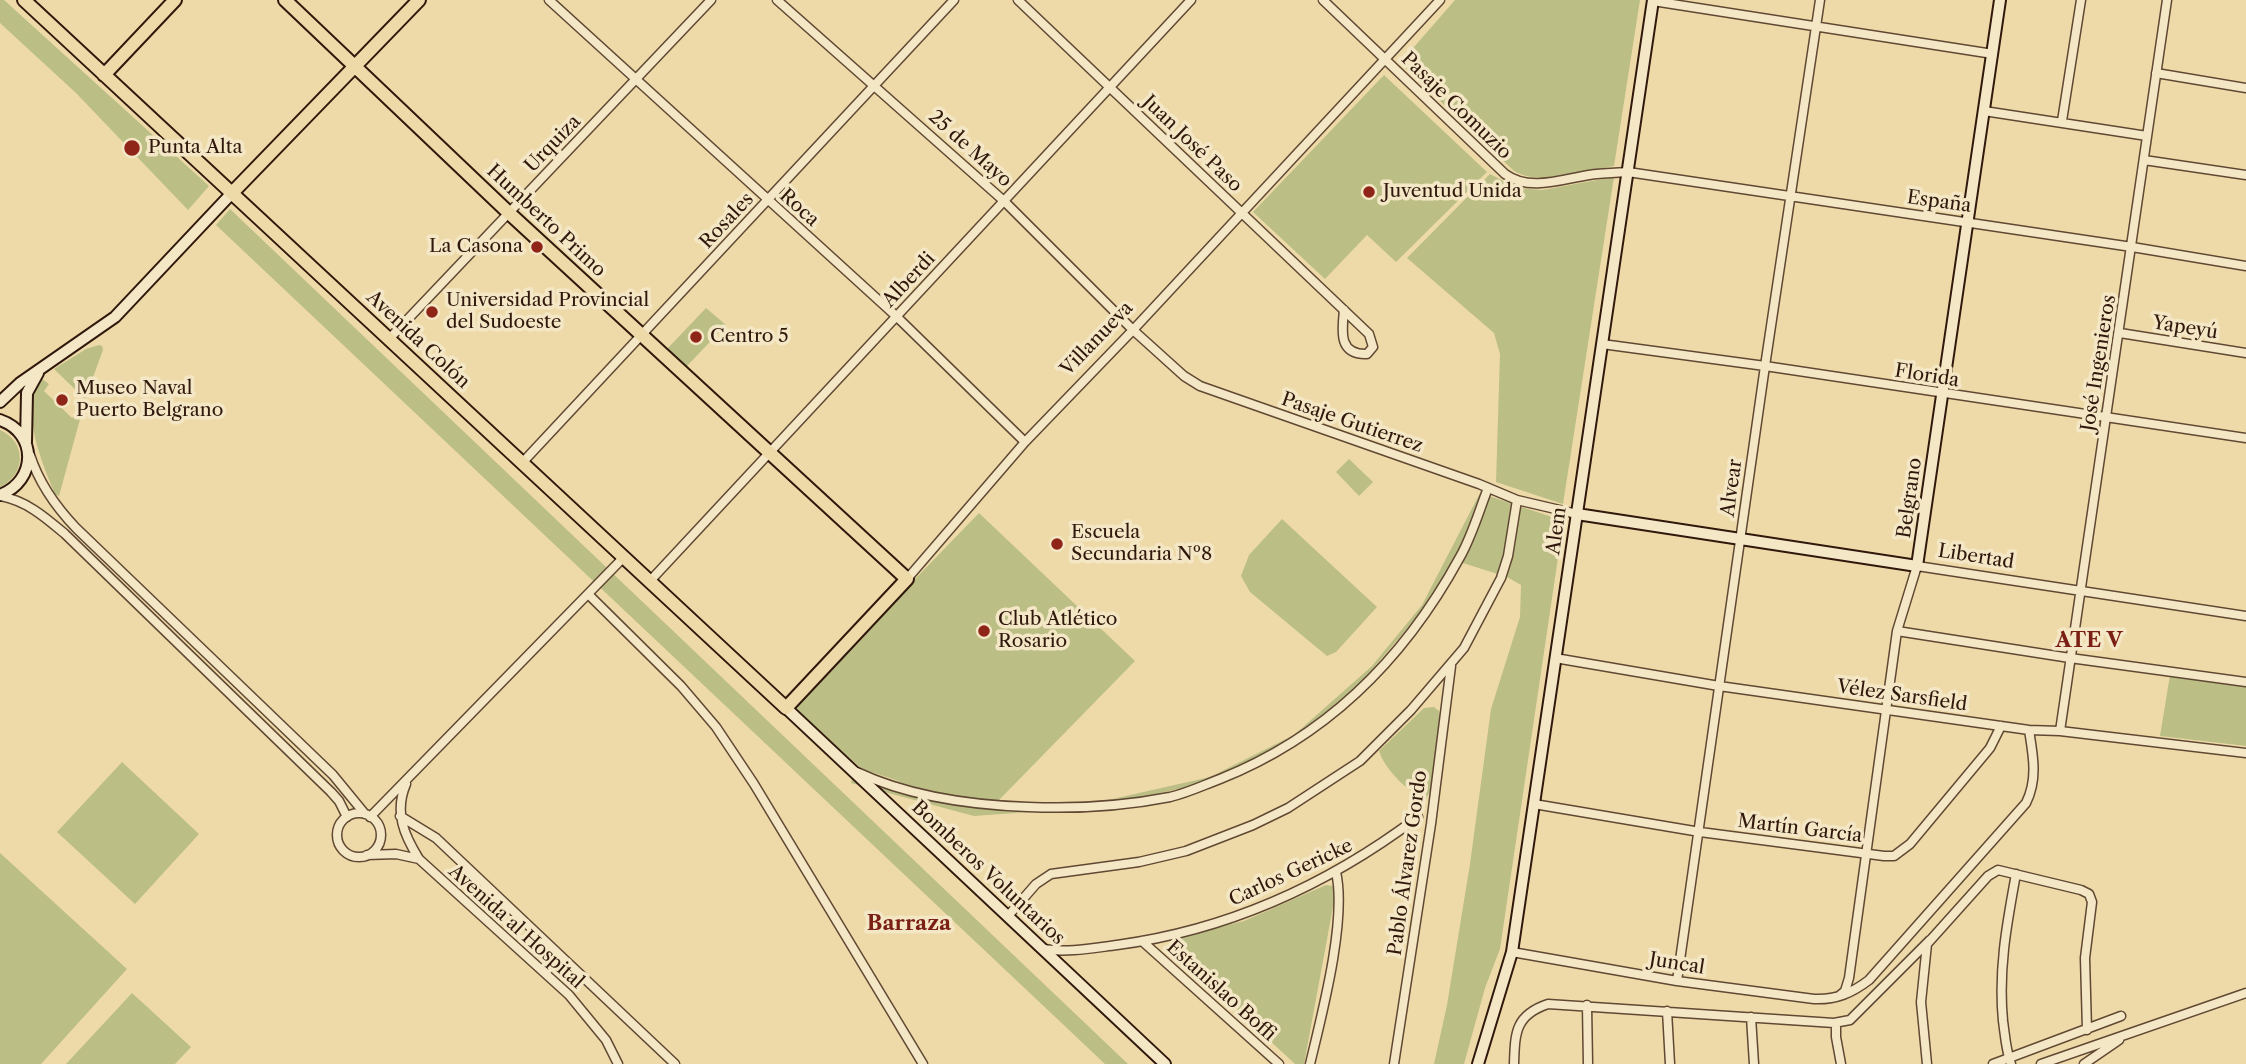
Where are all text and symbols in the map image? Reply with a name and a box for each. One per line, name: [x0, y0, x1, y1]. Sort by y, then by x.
street label: Pasaje Comuzio: [1396, 48, 1516, 164]
street label: Juan José Paso: [1137, 91, 1247, 197]
street label: 25 de Mayo: [924, 106, 1016, 192]
street label: Urquiza: [520, 111, 586, 177]
place label: Punta Alta: [148, 137, 242, 159]
marker: Punta Alta: [122, 138, 142, 158]
street label: Humberto Primo: [482, 160, 610, 282]
place label: Juventud Unida: [1383, 181, 1522, 203]
street label: Roca: [775, 184, 823, 232]
marker: Juventud Unida: [1361, 184, 1377, 200]
street label: España: [1905, 186, 1973, 218]
street label: Rosales: [695, 188, 759, 254]
place label: La Casona: [429, 236, 523, 258]
marker: La Casona: [529, 239, 545, 255]
street label: Alberdi: [878, 248, 940, 312]
street label: Avenida Colón: [362, 286, 474, 394]
place label: Universidad Provincial del Sudoeste: [446, 290, 649, 334]
street label: José Ingenieros: [2077, 293, 2121, 433]
street label: Villanueva: [1056, 297, 1138, 381]
marker: Universidad Provincial del Sudoeste: [424, 304, 440, 320]
street label: Yapeyú: [2151, 312, 2219, 344]
place label: Centro 5: [710, 326, 789, 348]
marker: Centro 5: [688, 329, 704, 345]
street label: Florida: [1893, 360, 1961, 392]
place label: Museo Naval Puerto Belgrano: [76, 378, 223, 422]
street label: Pasaje Gutierrez: [1278, 388, 1426, 458]
marker: Museo Naval Puerto Belgrano: [54, 392, 70, 408]
street label: Belgrano: [1893, 456, 1927, 540]
street label: Alvear: [1717, 458, 1747, 518]
street label: Alem: [1542, 506, 1572, 556]
place label: Escuela Secundaria Nº8: [1071, 522, 1212, 566]
marker: Escuela Secundaria Nº8: [1049, 536, 1065, 552]
street label: Libertad: [1936, 540, 2016, 574]
place label: Club Atlético Rosario: [998, 609, 1118, 653]
marker: Club Atlético Rosario: [976, 623, 992, 639]
district label: ATE V: [2055, 628, 2123, 654]
street label: Vélez Sarsfield: [1835, 676, 1969, 716]
street label: Pablo Álvarez Gordo: [1384, 769, 1432, 957]
street label: Bomberos Voluntarios: [907, 796, 1069, 950]
street label: Martín García: [1736, 810, 1864, 848]
street label: Carlos Gericke: [1226, 834, 1356, 912]
street label: Avenida al Hospital: [444, 860, 588, 994]
district label: Barraza: [867, 911, 951, 937]
street label: Estanislao Boffi: [1162, 936, 1280, 1046]
street label: Juncal: [1648, 948, 1706, 980]

